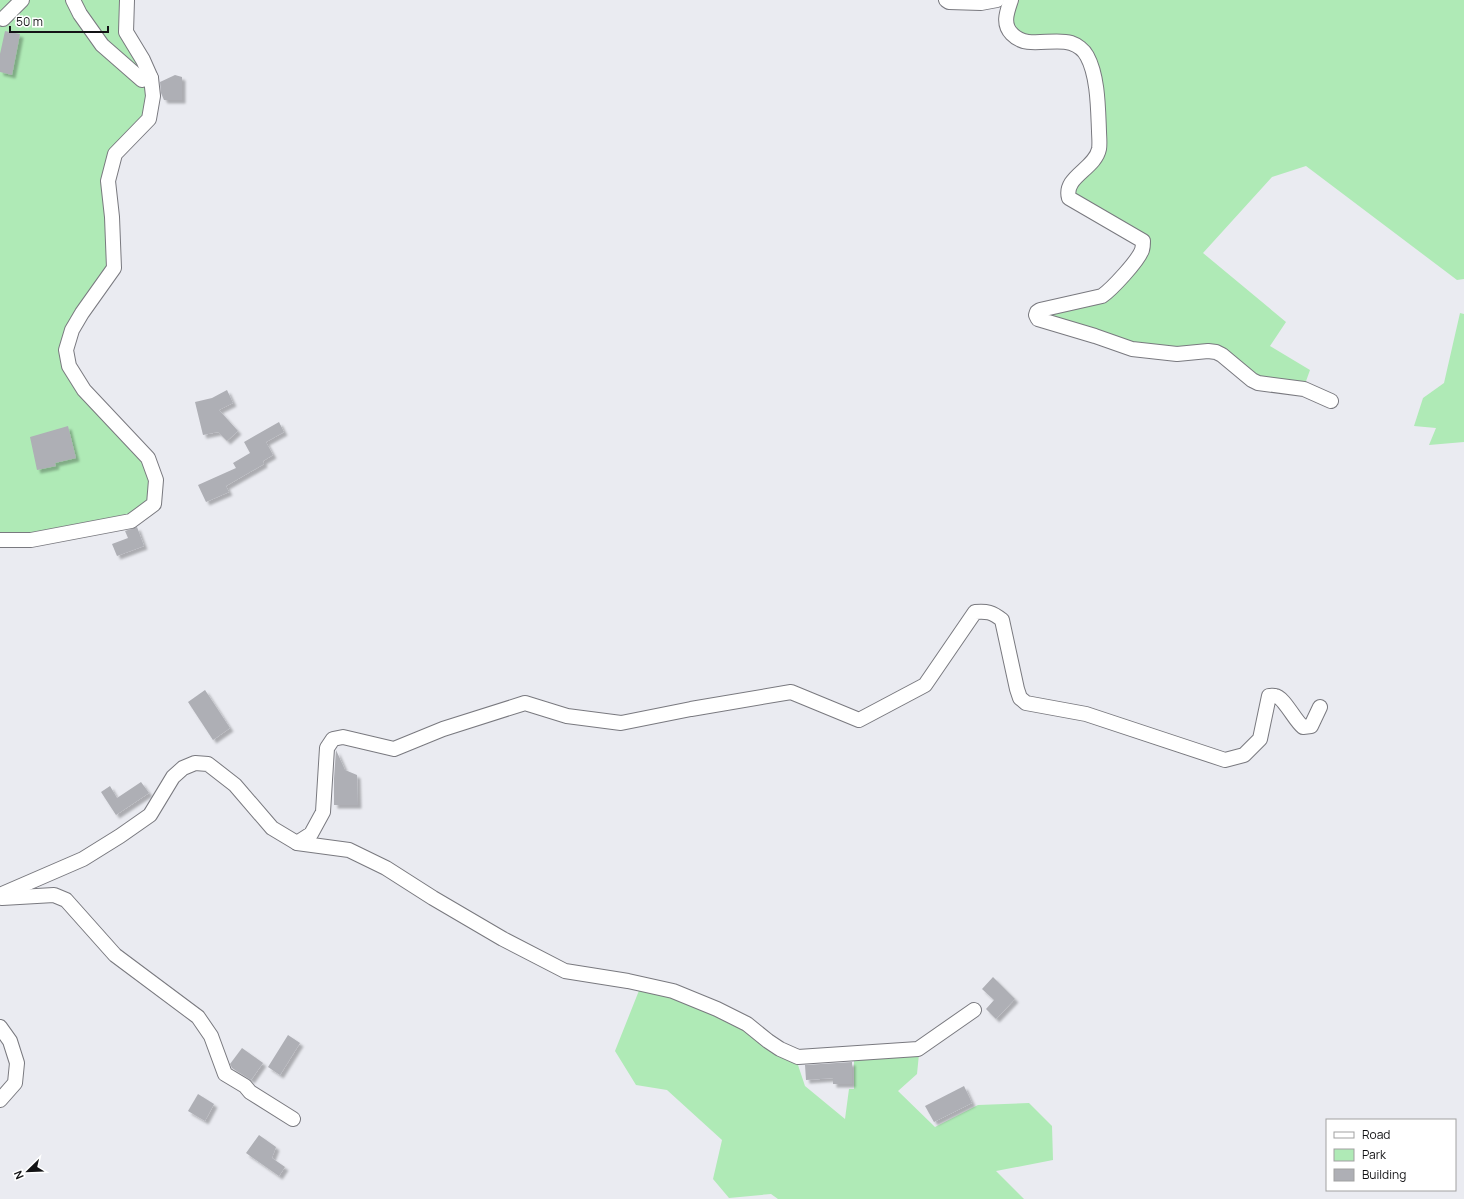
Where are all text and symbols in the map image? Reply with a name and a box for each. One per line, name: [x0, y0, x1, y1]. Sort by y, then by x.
scale bar: [10, 8, 108, 34]
text: 50 m: [16, 13, 43, 30]
legend: [1326, 1119, 1456, 1191]
text: Road: [1362, 1126, 1390, 1143]
text: Park: [1362, 1146, 1387, 1163]
north arrow: [8, 1151, 48, 1191]
text: Building: [1362, 1166, 1406, 1183]
text: N: [10, 1168, 27, 1182]

